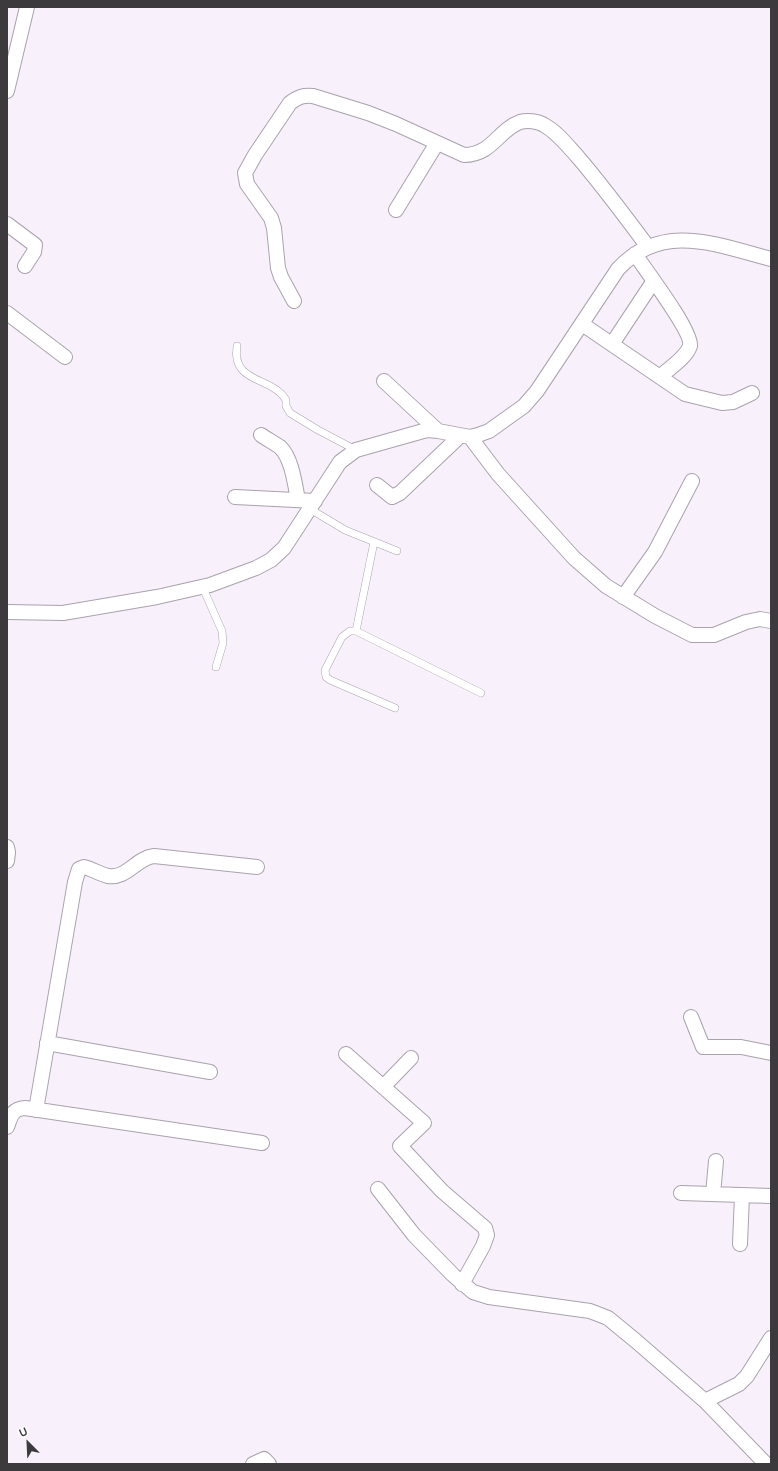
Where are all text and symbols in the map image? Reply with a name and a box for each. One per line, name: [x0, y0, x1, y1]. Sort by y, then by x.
north arrow: [8, 1423, 48, 1463]
text: U: [17, 1424, 30, 1440]

